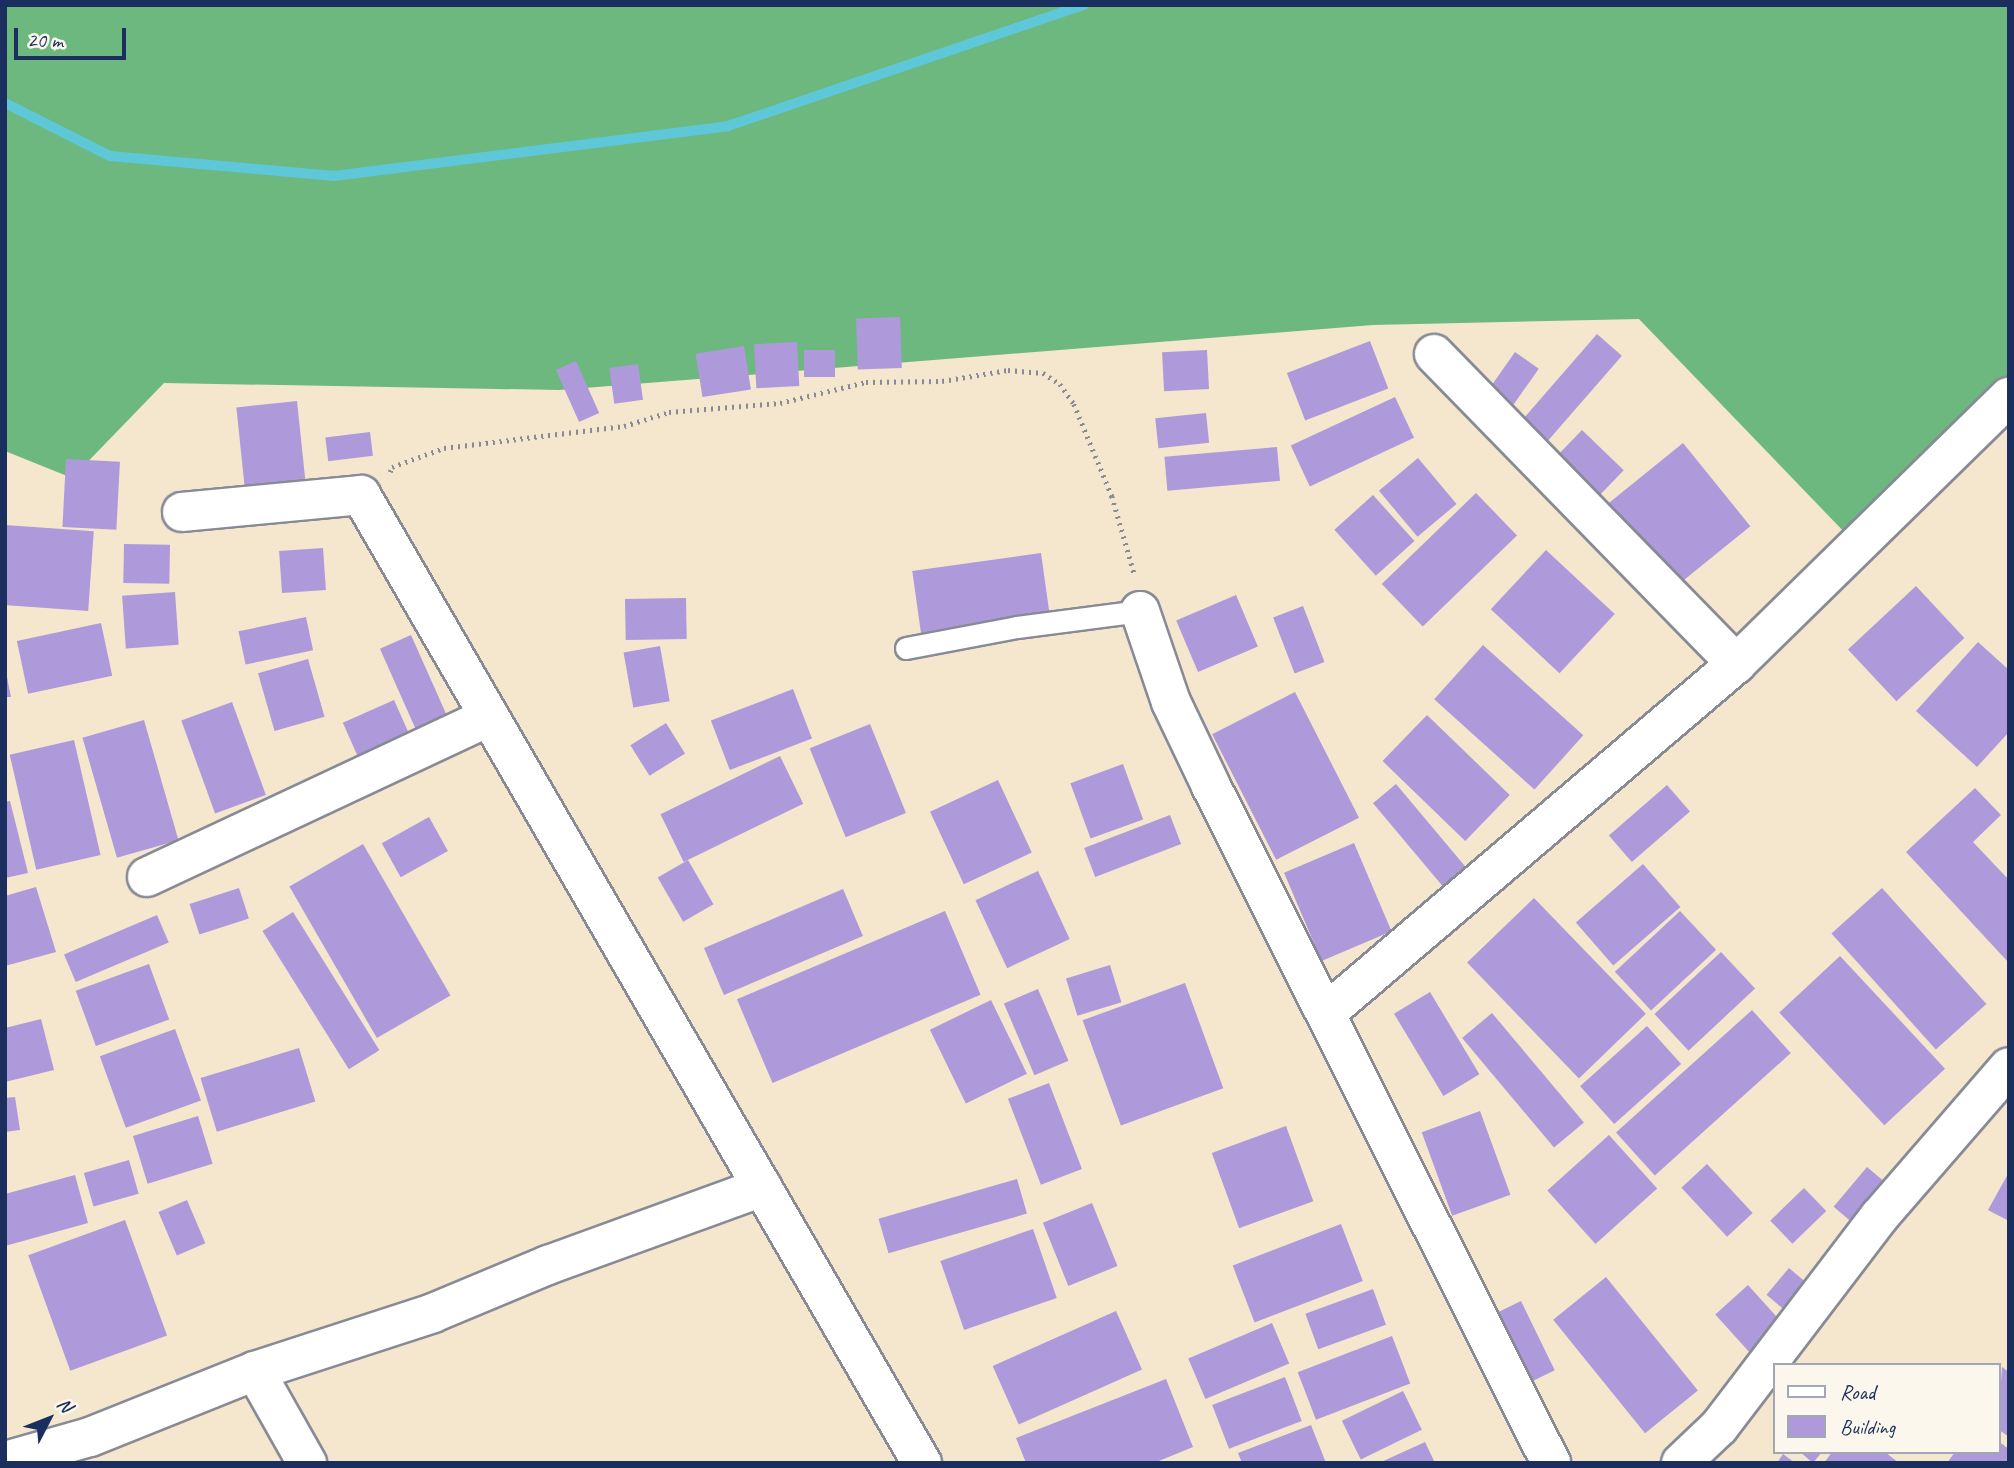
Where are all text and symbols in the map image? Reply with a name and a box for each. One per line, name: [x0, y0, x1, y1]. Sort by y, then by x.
scale bar: [18, 14, 130, 58]
text: 20 m: [27, 27, 63, 53]
legend: [1772, 1363, 2000, 1454]
text: Road: [1840, 1379, 1875, 1405]
north arrow: [14, 1384, 84, 1454]
text: N: [52, 1393, 77, 1417]
text: Building: [1840, 1414, 1895, 1440]

